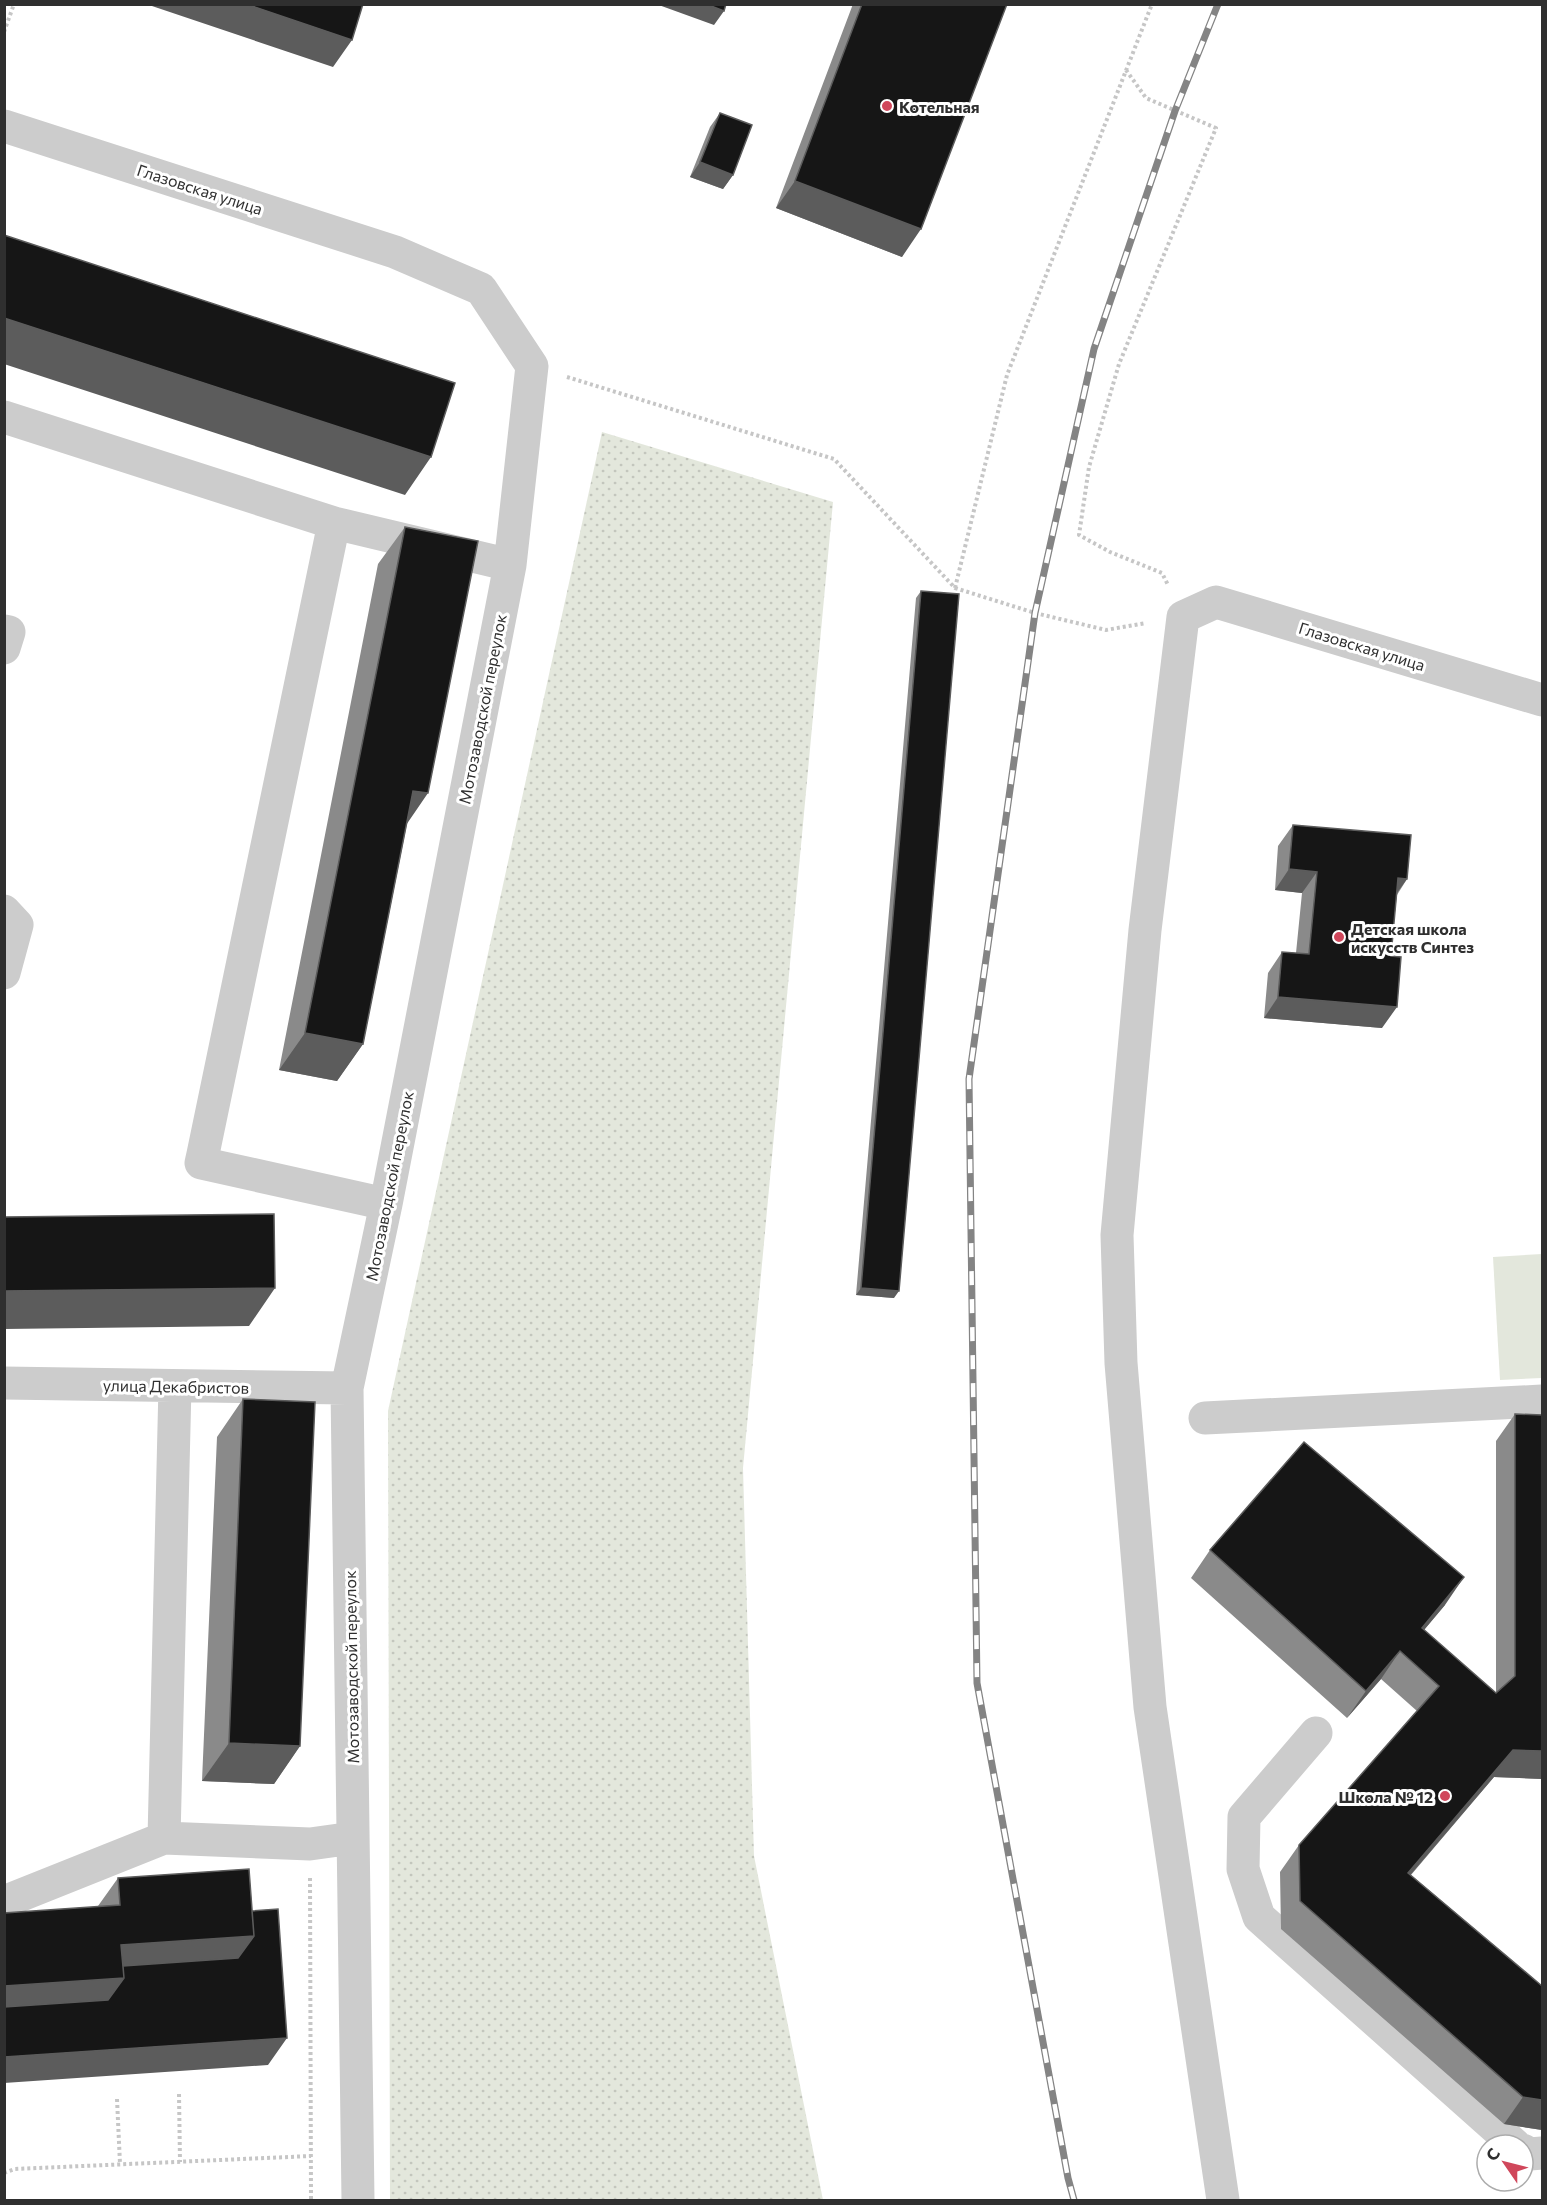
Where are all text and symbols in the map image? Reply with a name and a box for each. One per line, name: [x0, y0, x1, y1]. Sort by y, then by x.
place label: Котельная: [899, 97, 980, 116]
marker: Котельная: [880, 99, 894, 113]
street label: Глазовская улица: [135, 160, 265, 218]
street label: Мотозаводской переулок: [454, 612, 510, 806]
street label: Глазовская улица: [1297, 618, 1427, 674]
place label: Детская школа искусств Синтез: [1351, 919, 1474, 956]
marker: Детская школа искусств Синтез: [1332, 930, 1346, 944]
street label: Мотозаводской переулок: [361, 1089, 417, 1283]
street label: улица Декабристов: [103, 1375, 249, 1397]
street label: Мотозаводской переулок: [340, 1570, 362, 1764]
place label: Школа № 12: [1339, 1787, 1433, 1806]
marker: Школа № 12: [1438, 1789, 1452, 1803]
north arrow: [1475, 2133, 1535, 2193]
text: С: [1481, 2144, 1503, 2164]

